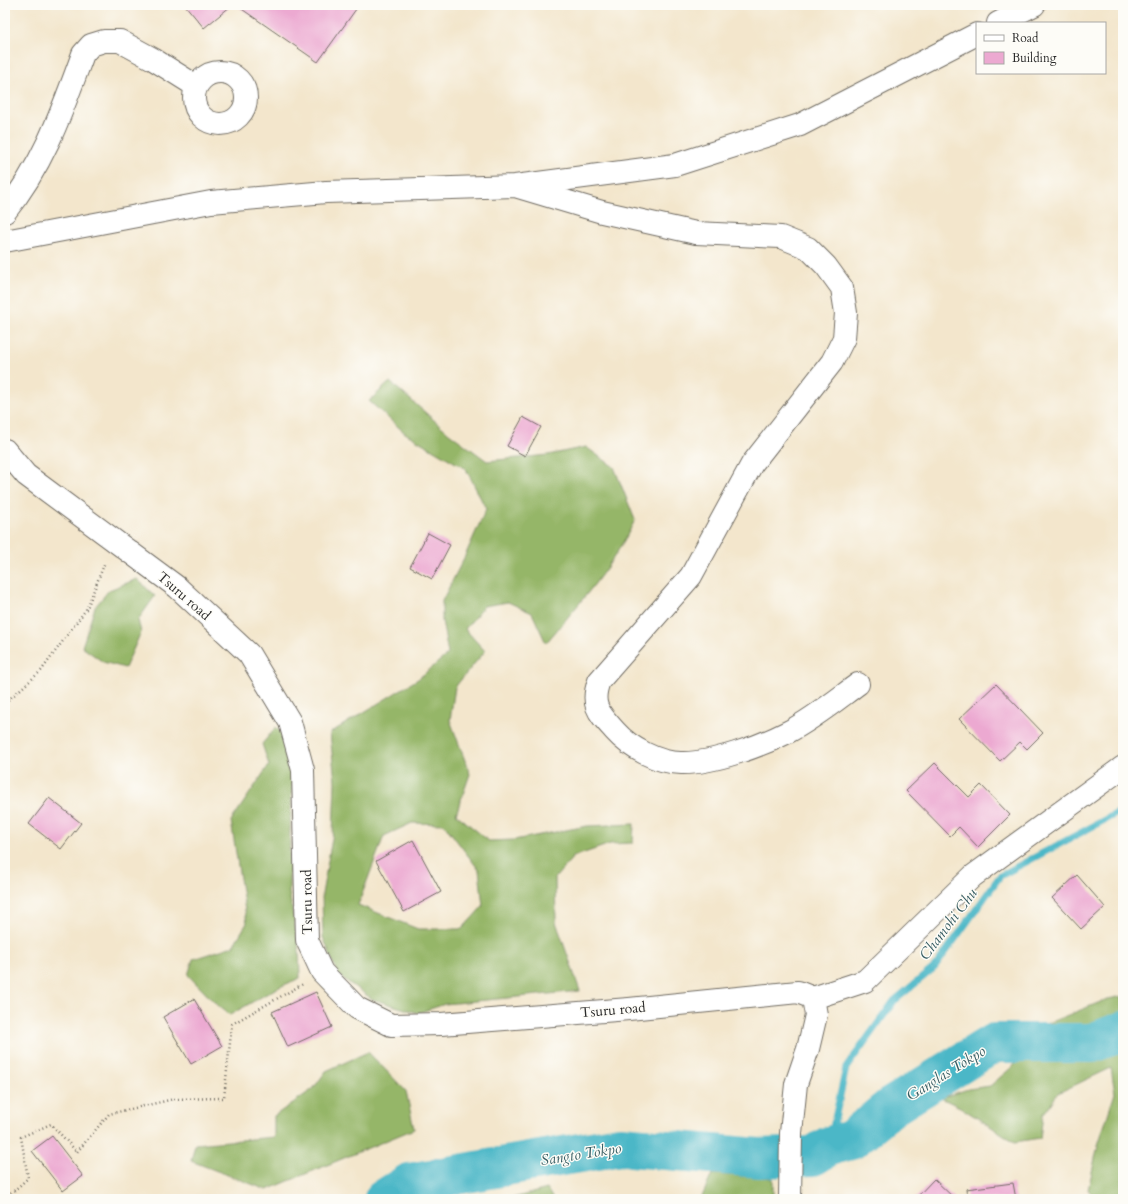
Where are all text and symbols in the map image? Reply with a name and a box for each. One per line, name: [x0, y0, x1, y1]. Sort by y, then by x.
legend: [976, 22, 1106, 74]
text: Road: [1012, 30, 1039, 46]
text: Building: [1012, 50, 1057, 66]
street label: Tsuru road: [153, 567, 215, 625]
street label: Tsuru road: [297, 869, 317, 935]
water label: Chamohi Chu: [914, 884, 982, 964]
street label: Tsuru road: [580, 998, 647, 1022]
water label: Ganglas Tokpo: [903, 1041, 989, 1105]
water label: Sangto Tokpo: [539, 1138, 623, 1170]

